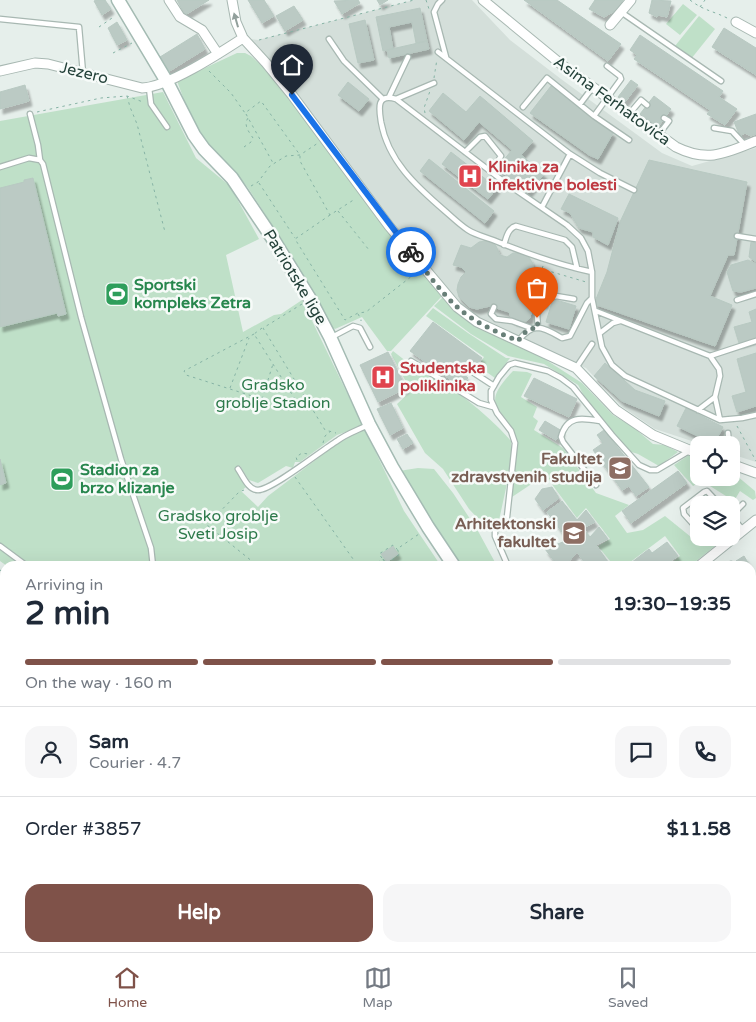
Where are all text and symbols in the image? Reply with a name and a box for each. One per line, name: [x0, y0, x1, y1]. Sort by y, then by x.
one-way arrow: [232, 12, 240, 27]
pin: [271, 44, 313, 95]
icon: home: [278, 51, 306, 79]
street label: Asima Ferhatovića: [550, 52, 674, 150]
street label: Jezero: [58, 57, 110, 89]
place label: Klinika za infektivne bolesti: [488, 157, 617, 195]
hospital icon: Klinika za infektivne bolesti: [457, 163, 483, 189]
street label: Patriotske lige: [259, 226, 331, 328]
courier: [386, 227, 436, 277]
icon: bike: [397, 238, 425, 266]
pin: [516, 267, 558, 318]
icon: bag: [523, 274, 551, 302]
place label: Sportski kompleks Zetra: [134, 275, 251, 313]
sports icon: Sportski kompleks Zetra: [104, 281, 130, 307]
place label: Studentska poliklinika: [400, 358, 485, 396]
hospital icon: Studentska poliklinika: [370, 364, 396, 390]
park label: Gradsko groblje Stadion: [215, 375, 331, 413]
map controls: [690, 436, 740, 546]
button: locate: [690, 436, 740, 486]
place label: Fakultet zdravstvenih studija: [451, 449, 603, 487]
school or university icon: Fakultet zdravstvenih studija: [607, 455, 633, 481]
place label: Stadion za brzo klizanje: [80, 460, 175, 498]
sports icon: Stadion za brzo klizanje: [49, 466, 75, 492]
button: layers: [690, 496, 740, 546]
park label: Gradsko groblje Sveti Josip: [158, 506, 278, 544]
place label: Arhitektonski fakultet: [455, 514, 557, 552]
school or university icon: Arhitektonski fakultet: [561, 520, 587, 546]
text: Arriving in: [25, 575, 103, 595]
text: 19:30–19:35: [613, 593, 731, 615]
text: 2 min: [25, 595, 110, 633]
text: On the way · 160 m: [25, 673, 172, 693]
button: person: [25, 726, 77, 778]
button: chat: [615, 726, 667, 778]
button: phone: [679, 726, 731, 778]
text: Sam: [89, 731, 129, 753]
text: Courier · 4.7: [89, 753, 181, 773]
text: Order #3857: [25, 818, 142, 840]
text: $11.58: [667, 818, 731, 840]
button: Help: [25, 884, 373, 942]
button: Share: [383, 884, 731, 942]
tab: Home: [108, 964, 147, 1011]
tab: Map: [362, 964, 393, 1011]
tab: Saved: [608, 964, 648, 1011]

